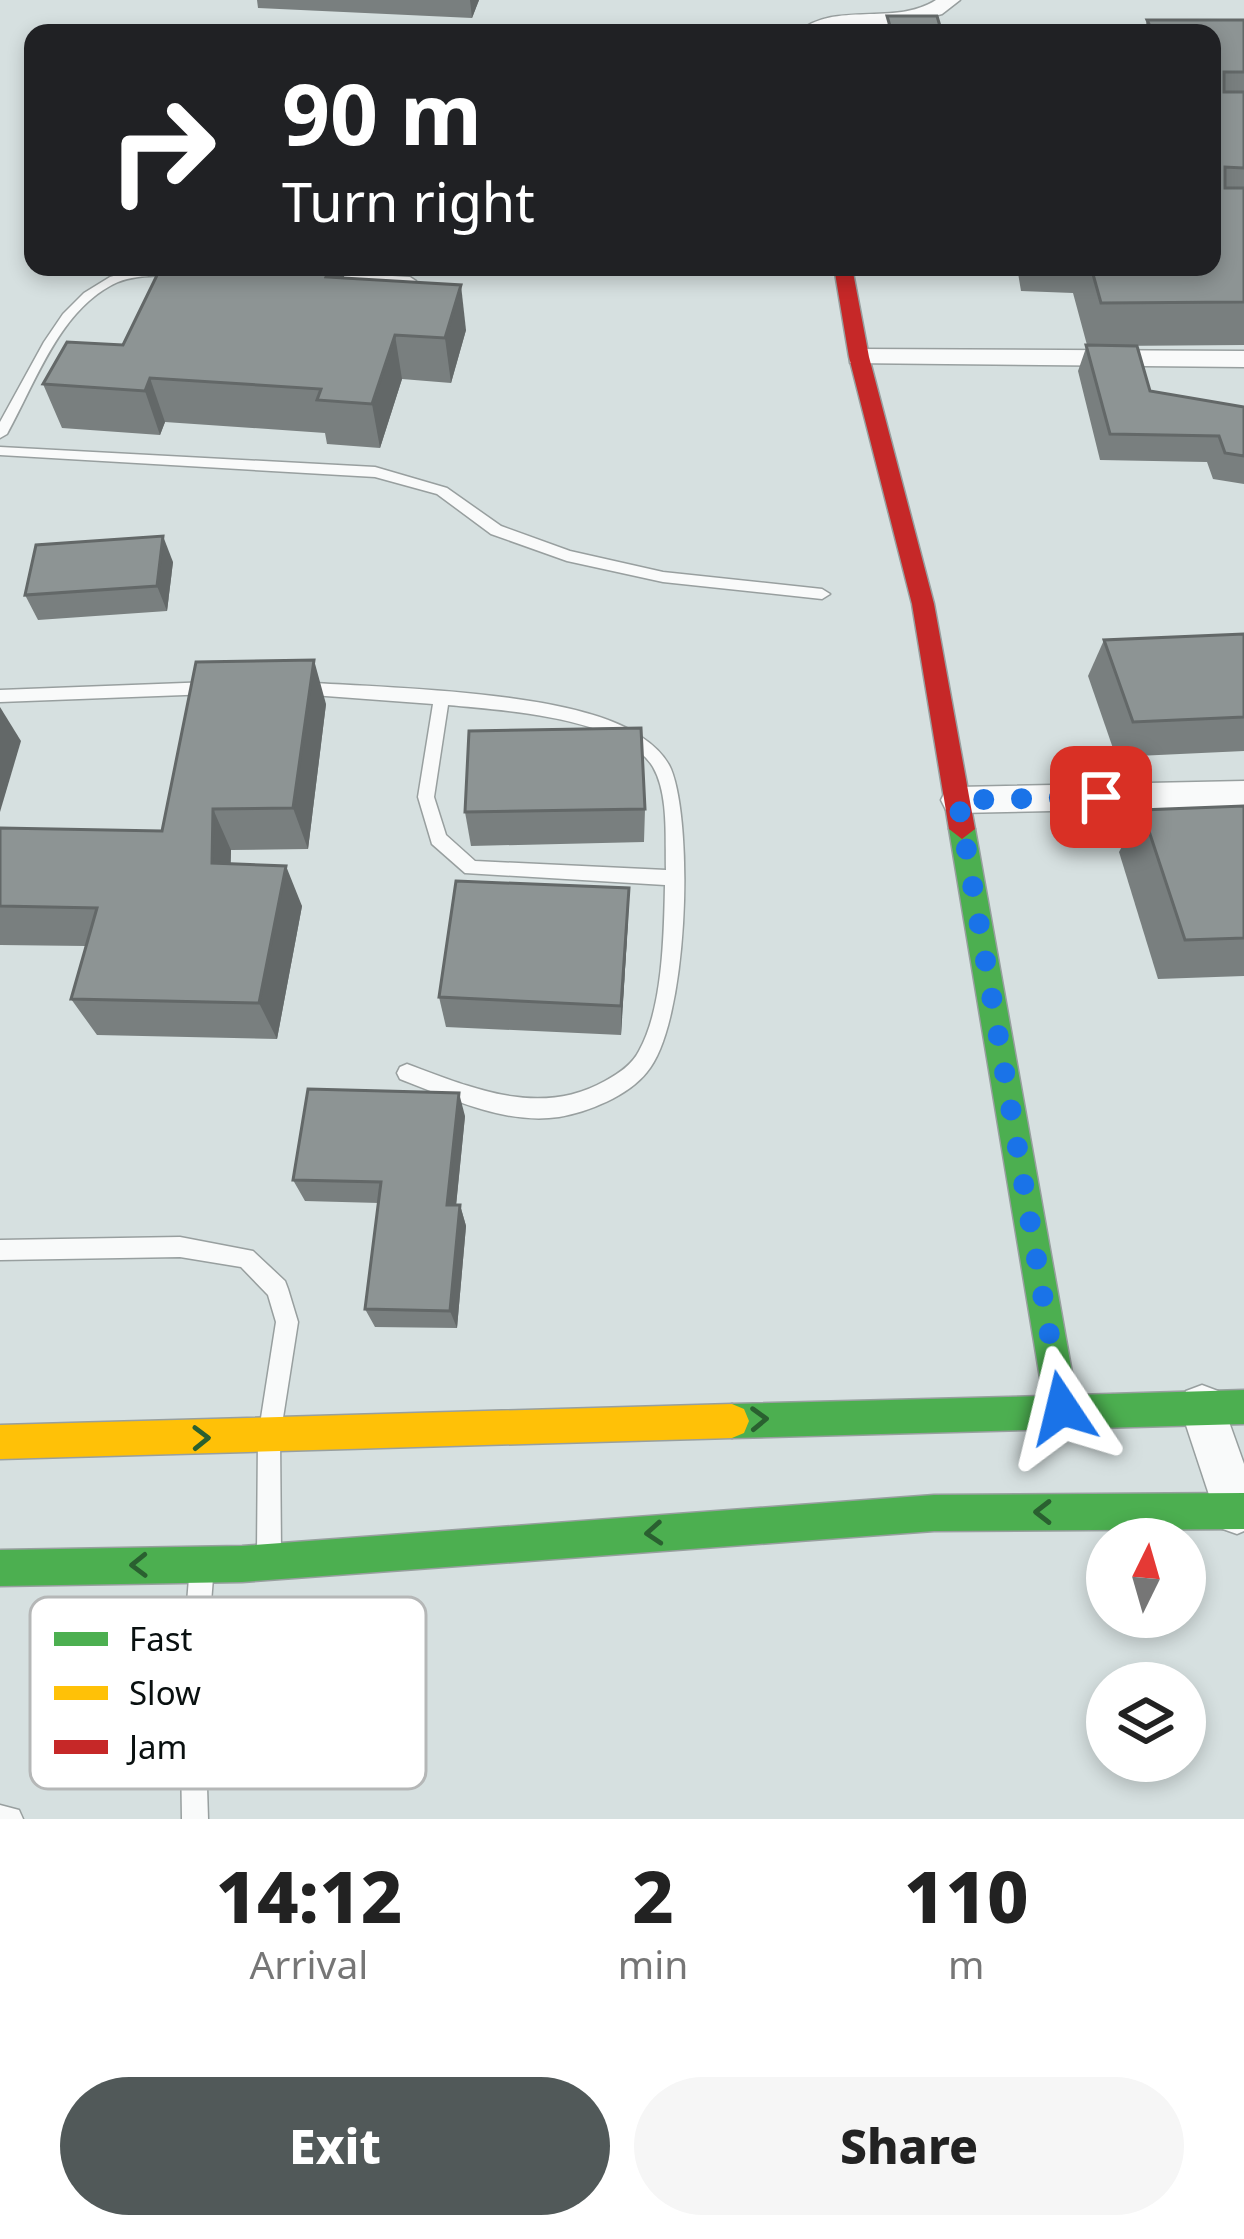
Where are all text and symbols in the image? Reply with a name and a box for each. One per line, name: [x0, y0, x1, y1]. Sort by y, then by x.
text: 90 m: [282, 55, 482, 170]
icon: right: [84, 72, 240, 228]
text: Turn right: [282, 164, 535, 238]
pin: [1050, 746, 1152, 848]
icon: arrive: [1068, 764, 1134, 830]
position arrow: [999, 1345, 1125, 1471]
one-way arrow: [750, 1406, 769, 1432]
one-way arrow: [193, 1425, 211, 1451]
one-way arrow: [1033, 1499, 1051, 1525]
north arrow: [1086, 1518, 1206, 1638]
map controls: [1086, 1518, 1206, 1782]
one-way arrow: [644, 1520, 663, 1546]
one-way arrow: [129, 1552, 148, 1578]
legend: [30, 1597, 426, 1789]
text: Fast: [129, 1616, 192, 1661]
button: layers: [1086, 1662, 1206, 1782]
text: Slow: [129, 1670, 201, 1715]
text: Jam: [126, 1724, 187, 1769]
text: 14:12: [215, 1846, 402, 1944]
text: 2: [632, 1846, 674, 1944]
text: 110: [904, 1846, 1029, 1944]
text: Arrival: [249, 1937, 368, 1990]
text: min: [618, 1937, 688, 1990]
text: m: [948, 1937, 984, 1990]
button: Exit: [60, 2077, 610, 2215]
button: Share: [634, 2077, 1184, 2215]

